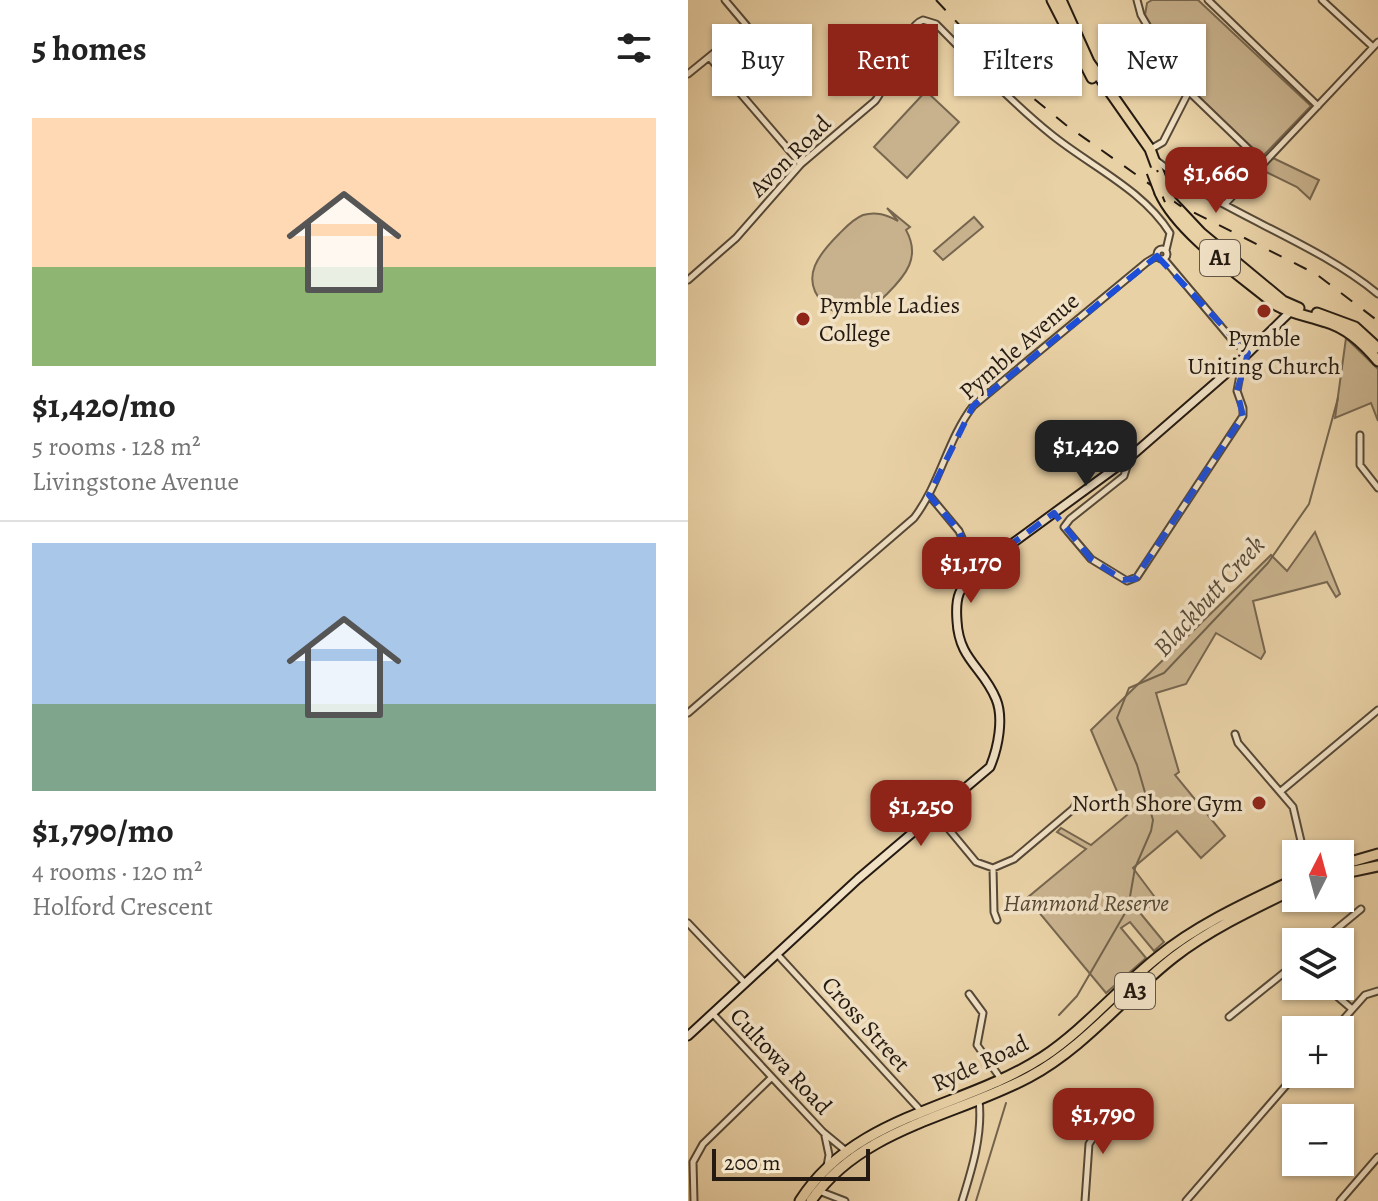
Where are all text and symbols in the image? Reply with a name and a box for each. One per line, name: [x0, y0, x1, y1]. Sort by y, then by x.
chip: Buy: [712, 24, 812, 96]
chip: Rent: [828, 24, 938, 96]
chip: Filters: [954, 24, 1082, 96]
chip: New: [1098, 24, 1206, 96]
text: 5 homes: [32, 25, 147, 72]
icon: filters: [612, 26, 656, 70]
street label: Avon Road: [741, 108, 838, 205]
pin: $1,660: [1151, 147, 1281, 215]
text: $1,660: [1183, 155, 1249, 190]
icon: home: [272, 170, 416, 314]
road number: A1: [1200, 240, 1240, 276]
street label: Pymble Avenue: [952, 285, 1086, 407]
place label: Pymble Ladies College: [819, 289, 960, 349]
marker: Pymble Uniting Church: [1255, 302, 1273, 320]
marker: Pymble Ladies College: [794, 310, 812, 328]
place label: Pymble Uniting Church: [1187, 322, 1341, 382]
text: $1,420/mo: [32, 382, 176, 429]
pin: $1,420: [1021, 420, 1151, 488]
text: $1,420: [1053, 428, 1119, 463]
text: 5 rooms · 128 m²: [32, 429, 201, 464]
text: Livingstone Avenue: [32, 464, 239, 499]
water label: Blackbutt Creek: [1145, 528, 1273, 664]
pin: $1,170: [906, 537, 1036, 605]
text: $1,170: [940, 545, 1002, 580]
icon: home: [272, 595, 416, 739]
pin: $1,250: [856, 780, 986, 848]
place label: North Shore Gym: [1072, 787, 1243, 819]
text: $1,250: [888, 788, 954, 823]
marker: North Shore Gym: [1250, 794, 1268, 812]
text: $1,790/mo: [32, 807, 174, 854]
north arrow: [1282, 840, 1354, 912]
map controls: [1282, 840, 1354, 1176]
text: 4 rooms · 120 m²: [32, 854, 202, 889]
park label: Hammond Reserve: [1003, 887, 1169, 919]
text: Holford Crescent: [32, 889, 213, 924]
button: layers: [1282, 928, 1354, 1000]
street label: Cross Street: [814, 969, 918, 1079]
road number: A3: [1115, 973, 1155, 1009]
street label: Cultowa Road: [723, 1000, 839, 1122]
button: +: [1282, 1016, 1354, 1088]
street label: Ryde Road: [927, 1027, 1033, 1099]
pin: $1,790: [1038, 1088, 1168, 1156]
text: $1,790: [1071, 1096, 1135, 1131]
button: −: [1282, 1104, 1354, 1176]
scale bar: [712, 1145, 870, 1181]
text: 200 m: [724, 1148, 781, 1178]

